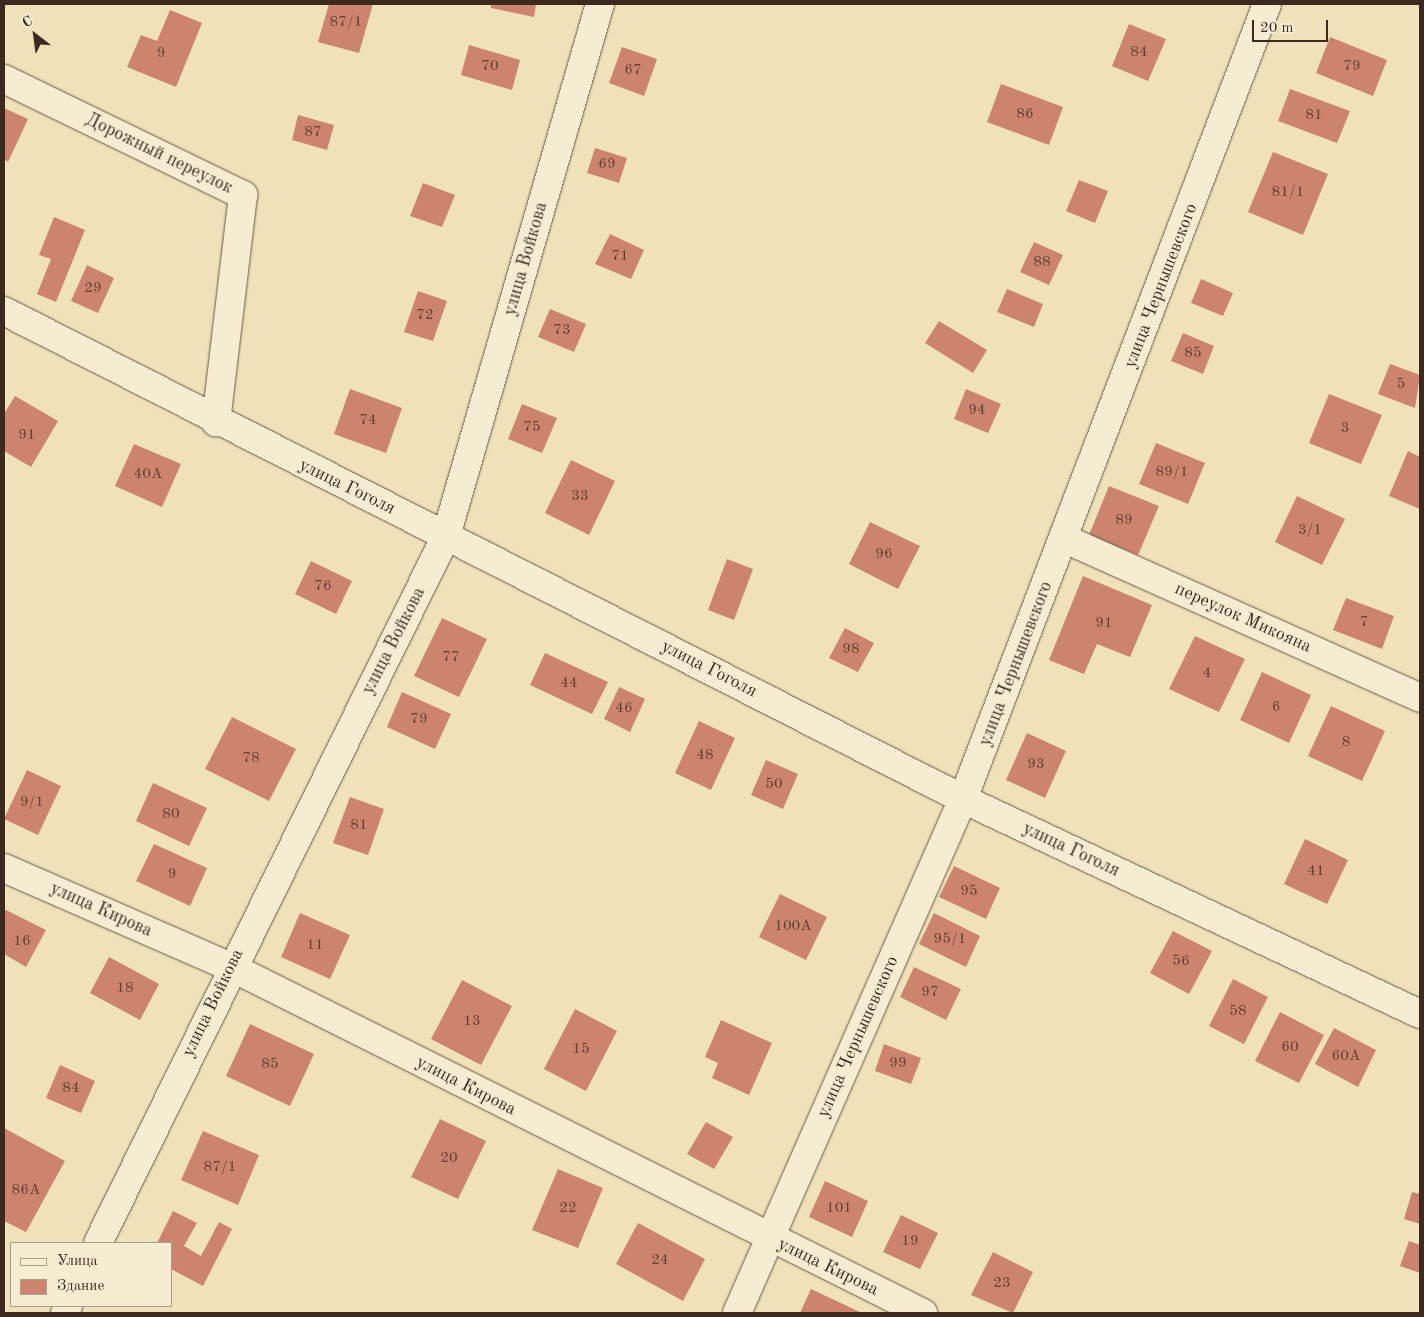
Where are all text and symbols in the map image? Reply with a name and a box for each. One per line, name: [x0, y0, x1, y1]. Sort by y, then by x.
north arrow: [10, 10, 60, 60]
scale bar: [1254, 10, 1330, 42]
text: С: [20, 14, 35, 30]
house number: 87/1: [330, 14, 362, 32]
text: 20 m: [1260, 21, 1294, 36]
house number: 84: [1130, 44, 1148, 62]
house number: 9: [157, 45, 165, 63]
house number: 70: [481, 58, 499, 76]
house number: 79: [1343, 58, 1361, 76]
house number: 67: [624, 62, 642, 80]
house number: 86: [1016, 106, 1034, 124]
house number: 81: [1305, 107, 1323, 125]
street label: Дорожный переулок: [82, 109, 236, 199]
house number: 87: [304, 124, 322, 142]
house number: 69: [598, 156, 616, 174]
house number: 81/1: [1272, 184, 1304, 202]
street label: улица Войкова: [499, 199, 553, 319]
street label: улица Чернышевского: [1120, 200, 1202, 372]
house number: 71: [611, 248, 629, 266]
house number: 88: [1033, 254, 1051, 272]
house number: 29: [84, 280, 102, 298]
house number: 72: [416, 307, 434, 325]
house number: 73: [553, 322, 571, 340]
house number: 85: [1184, 345, 1202, 363]
house number: 5: [1397, 376, 1405, 394]
house number: 94: [968, 402, 986, 420]
house number: 74: [359, 412, 377, 430]
house number: 75: [523, 419, 541, 437]
house number: 3: [1341, 420, 1349, 438]
house number: 91: [18, 427, 36, 445]
street label: улица Гоголя: [295, 454, 399, 520]
house number: 89/1: [1156, 464, 1188, 482]
house number: 40А: [134, 466, 162, 484]
house number: 33: [571, 488, 589, 506]
house number: 89: [1115, 512, 1133, 530]
house number: 3/1: [1298, 522, 1322, 540]
house number: 96: [875, 546, 893, 564]
house number: 76: [314, 578, 332, 596]
street label: улица Чернышевского: [975, 578, 1057, 750]
street label: переулок Микояна: [1171, 578, 1315, 658]
street label: улица Войкова: [358, 584, 430, 698]
house number: 7: [1360, 614, 1368, 632]
house number: 91: [1095, 615, 1113, 633]
street label: улица Гоголя: [657, 636, 761, 702]
house number: 98: [842, 641, 860, 659]
house number: 77: [442, 649, 460, 667]
house number: 4: [1203, 665, 1211, 683]
house number: 44: [560, 675, 578, 693]
house number: 6: [1272, 699, 1280, 717]
house number: 46: [615, 700, 633, 718]
house number: 79: [410, 711, 428, 729]
house number: 8: [1342, 734, 1350, 752]
house number: 48: [696, 747, 714, 765]
house number: 78: [242, 750, 260, 768]
house number: 93: [1027, 756, 1045, 774]
house number: 50: [765, 776, 783, 794]
house number: 9/1: [20, 794, 44, 812]
house number: 80: [162, 806, 180, 824]
house number: 81: [350, 817, 368, 835]
street label: улица Гоголя: [1019, 818, 1123, 882]
house number: 41: [1307, 863, 1325, 881]
house number: 9: [168, 866, 176, 884]
street label: улица Кирова: [47, 878, 155, 942]
house number: 95: [960, 883, 978, 901]
house number: 100А: [774, 918, 812, 936]
house number: 95/1: [934, 931, 966, 949]
house number: 16: [13, 933, 31, 951]
house number: 11: [306, 937, 324, 955]
street label: улица Войкова: [178, 945, 248, 1061]
street label: улица Чернышевского: [813, 953, 903, 1121]
house number: 56: [1172, 953, 1190, 971]
house number: 18: [116, 980, 134, 998]
house number: 97: [921, 984, 939, 1002]
house number: 58: [1229, 1003, 1247, 1021]
house number: 13: [463, 1013, 481, 1031]
house number: 60: [1281, 1039, 1299, 1057]
house number: 15: [572, 1041, 590, 1059]
house number: 60А: [1332, 1048, 1360, 1066]
street label: улица Кирова: [412, 1051, 520, 1121]
house number: 99: [889, 1055, 907, 1073]
house number: 85: [261, 1056, 279, 1074]
house number: 84: [62, 1080, 80, 1098]
house number: 20: [440, 1150, 458, 1168]
house number: 87/1: [204, 1159, 236, 1177]
house number: 86А: [12, 1182, 40, 1200]
house number: 22: [559, 1200, 577, 1218]
house number: 101: [826, 1200, 852, 1218]
street label: улица Кирова: [774, 1233, 882, 1301]
house number: 19: [901, 1233, 919, 1251]
legend: [10, 1242, 172, 1307]
house number: 24: [651, 1252, 669, 1270]
text: Улица: [57, 1254, 98, 1269]
house number: 23: [993, 1275, 1011, 1293]
text: Здание: [57, 1279, 104, 1294]

